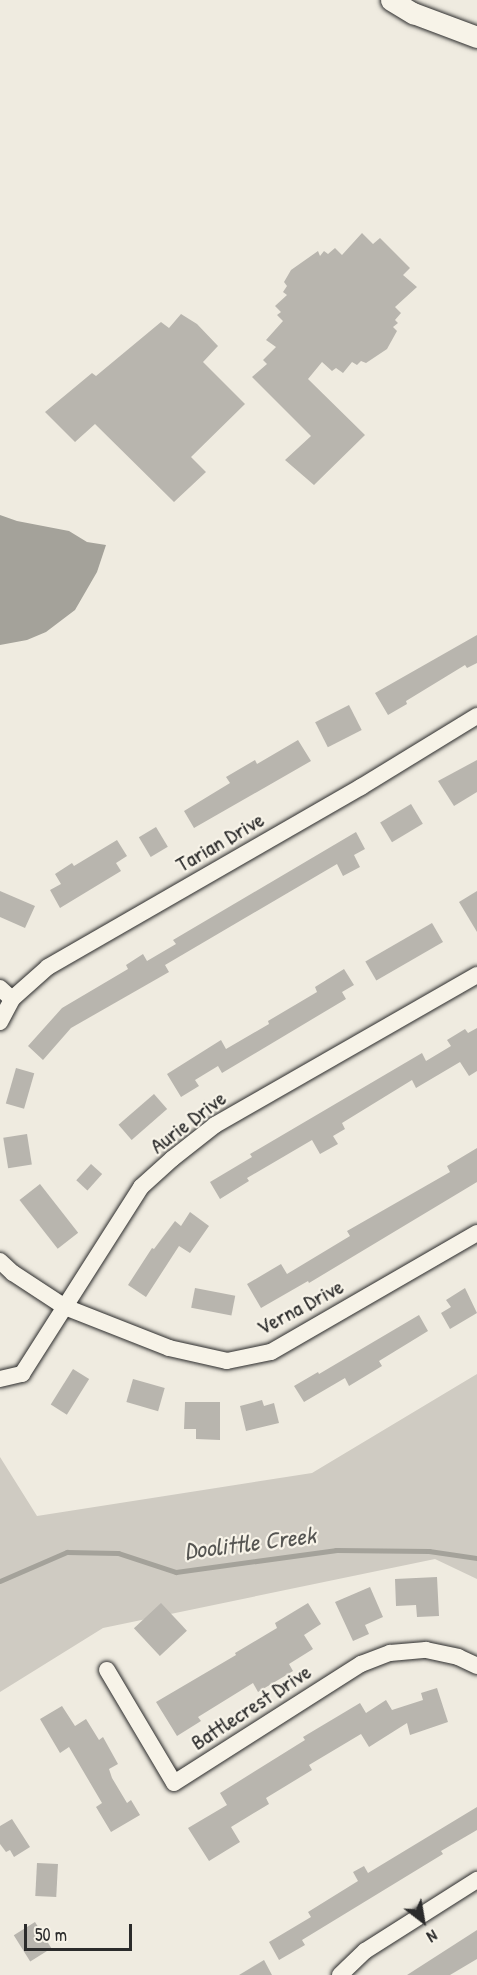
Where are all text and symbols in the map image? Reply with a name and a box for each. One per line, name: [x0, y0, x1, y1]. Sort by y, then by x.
street label: Tarian Drive: [171, 806, 269, 878]
street label: Aurie Drive: [145, 1085, 231, 1159]
street label: Verna Drive: [252, 1273, 348, 1341]
water label: Doolittle Creek: [183, 1521, 317, 1565]
street label: Battlecrest Drive: [186, 1658, 316, 1756]
north arrow: [393, 1891, 453, 1951]
scale bar: [27, 1912, 135, 1950]
text: 50 m: [35, 1922, 67, 1947]
text: N: [423, 1925, 442, 1948]

